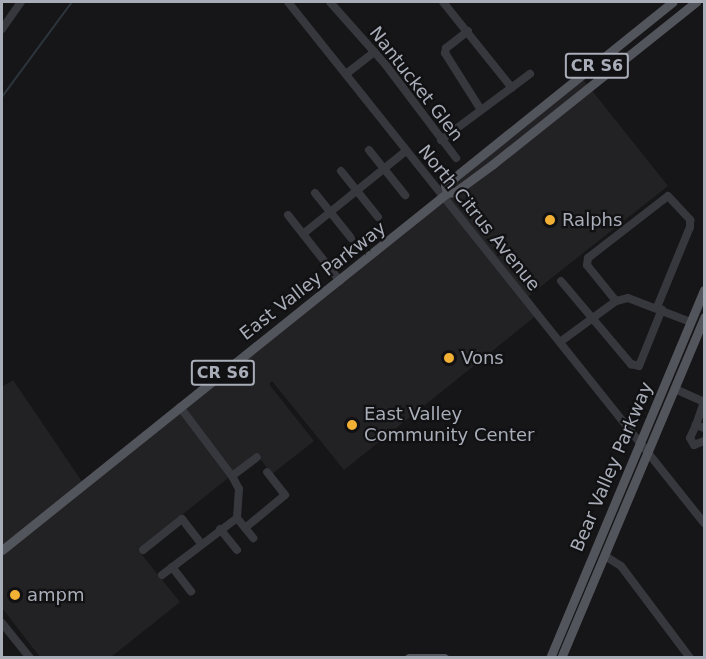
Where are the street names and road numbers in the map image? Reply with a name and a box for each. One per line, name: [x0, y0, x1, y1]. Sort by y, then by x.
street label: Nantucket Glen: [365, 22, 467, 146]
road number: CR S6: [564, 53, 630, 79]
street label: North Citrus Avenue: [414, 141, 544, 295]
street label: East Valley Parkway: [236, 217, 390, 345]
road number: CR S6: [190, 360, 256, 386]
street label: Bear Valley Parkway: [566, 379, 658, 555]

